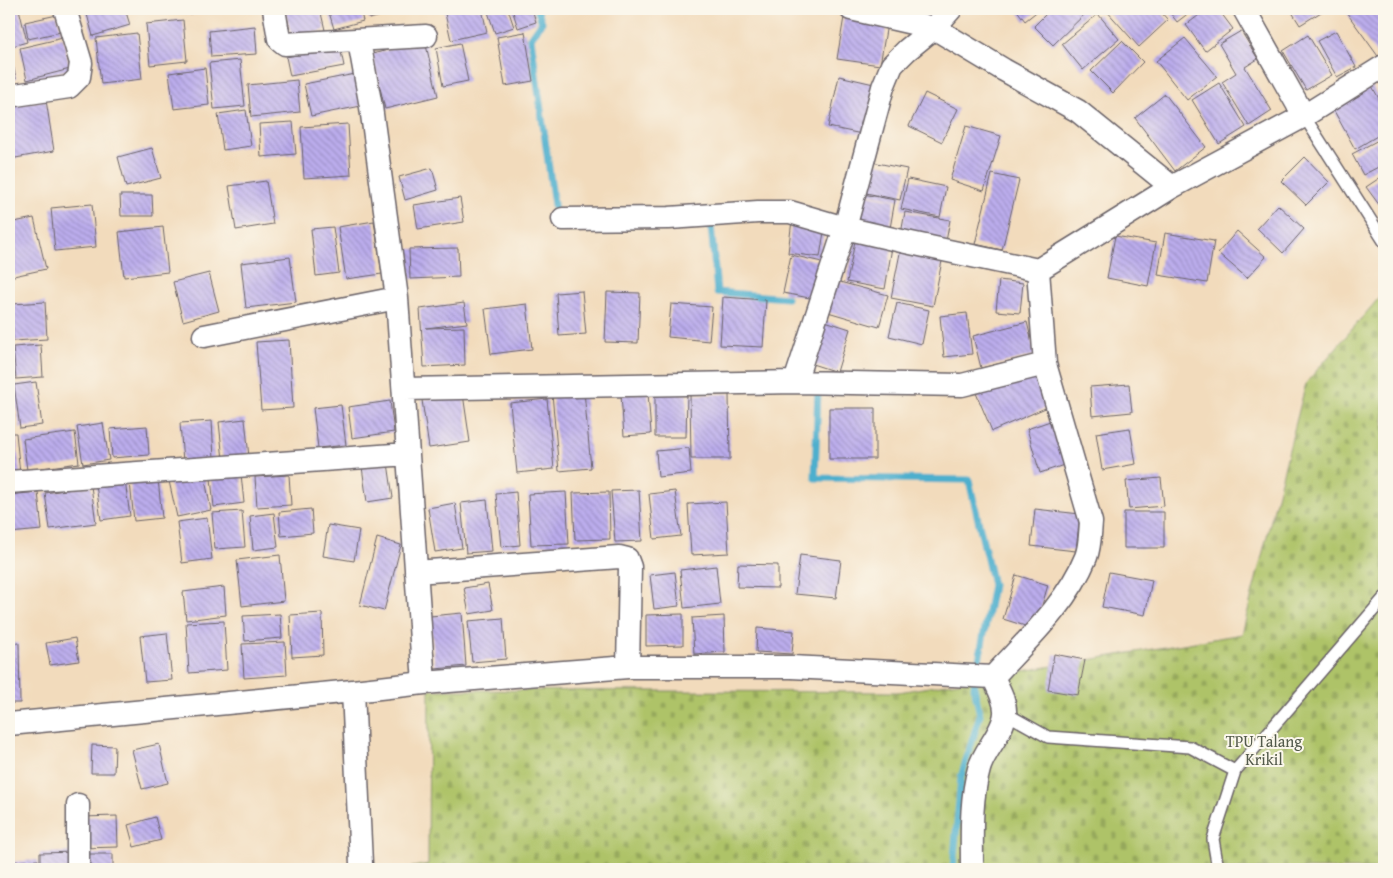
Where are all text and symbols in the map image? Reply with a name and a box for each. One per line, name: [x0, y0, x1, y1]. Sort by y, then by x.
park label: TPU Talang Krikil: [1226, 729, 1302, 771]

